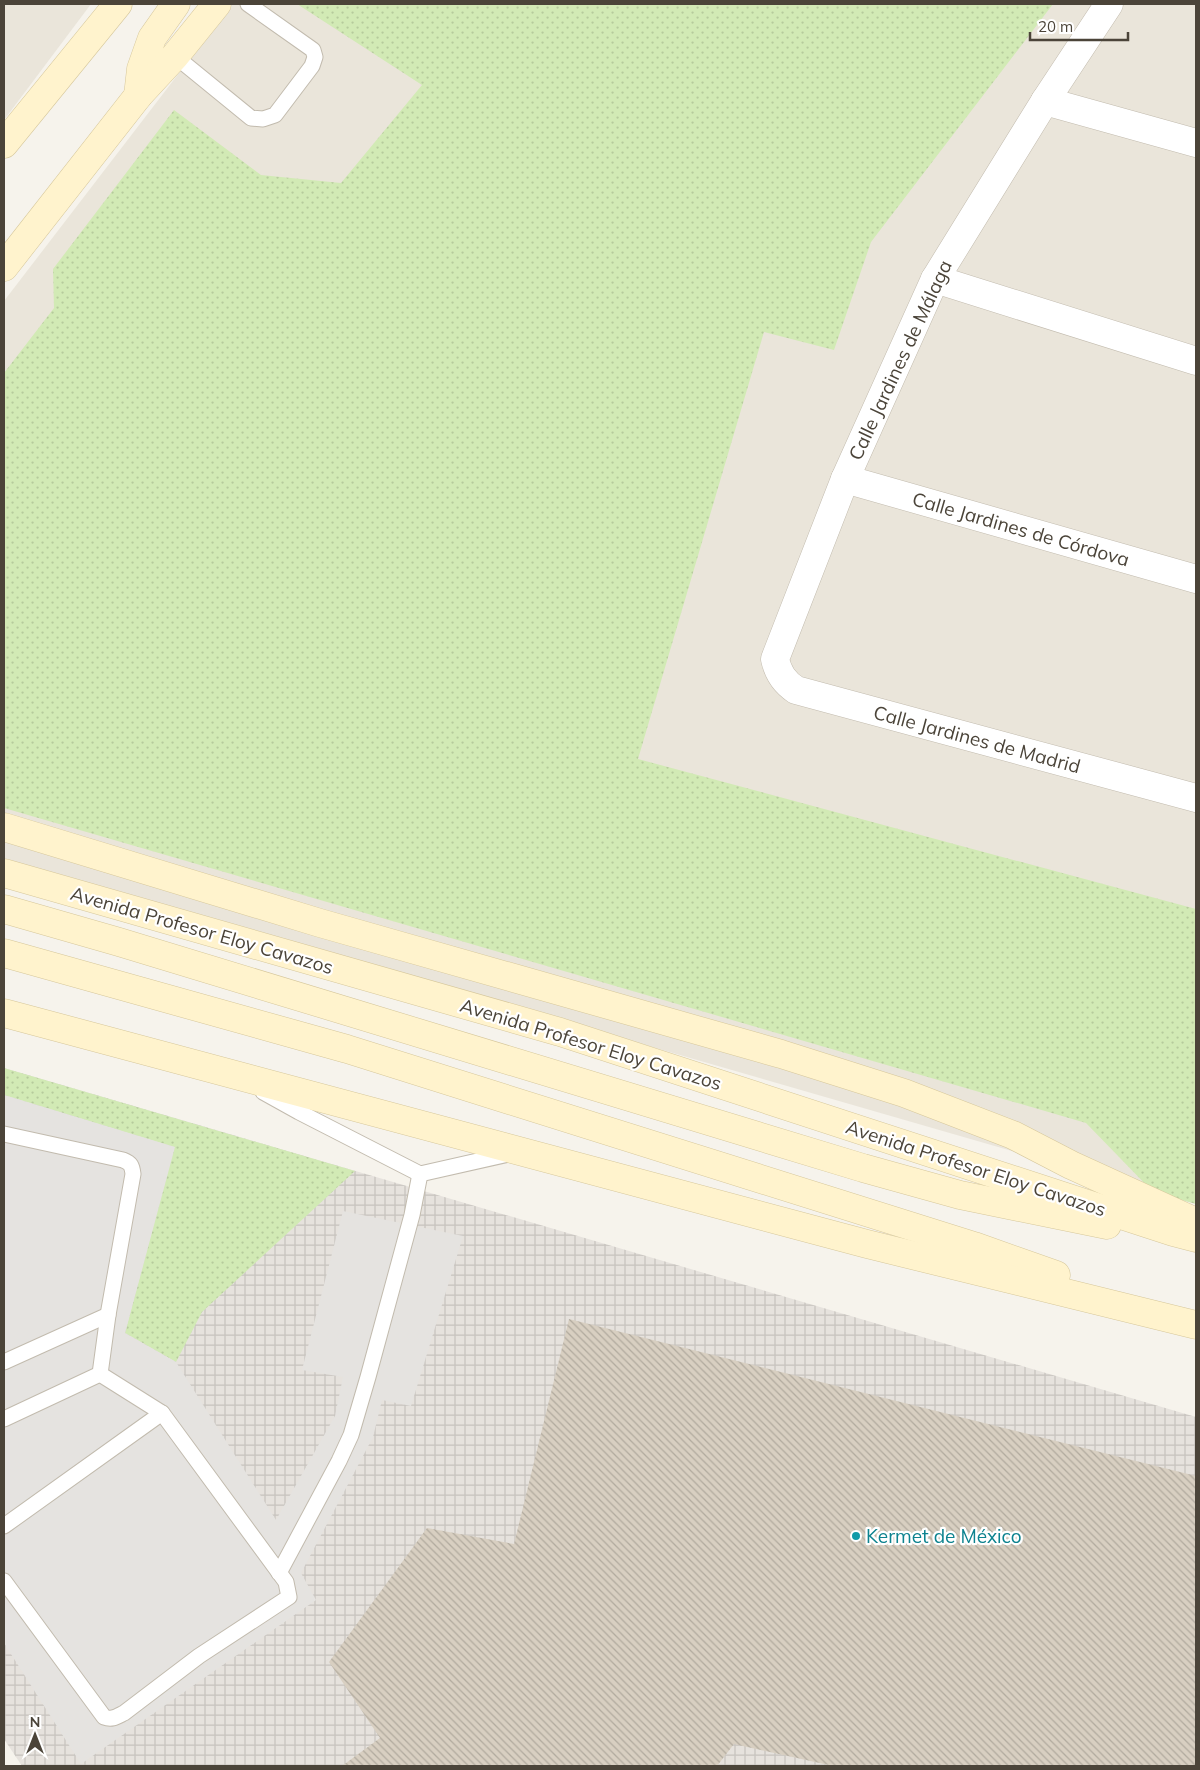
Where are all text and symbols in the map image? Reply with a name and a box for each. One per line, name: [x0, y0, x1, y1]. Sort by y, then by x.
scale bar: [1030, 10, 1128, 42]
text: 20 m: [1038, 17, 1073, 36]
street label: Calle Jardines de Málaga: [843, 256, 957, 464]
street label: Calle Jardines de Córdova: [910, 486, 1132, 572]
street label: Calle Jardines de Madrid: [871, 700, 1083, 778]
street label: Avenida Profesor Eloy Cavazos: [68, 881, 336, 979]
street label: Avenida Profesor Eloy Cavazos: [457, 993, 725, 1095]
street label: Avenida Profesor Eloy Cavazos: [843, 1115, 1109, 1221]
place label: Kermet de México: [866, 1524, 1022, 1548]
marker: Kermet de México: [850, 1530, 862, 1542]
north arrow: [10, 1710, 60, 1760]
text: N: [30, 1713, 40, 1731]

